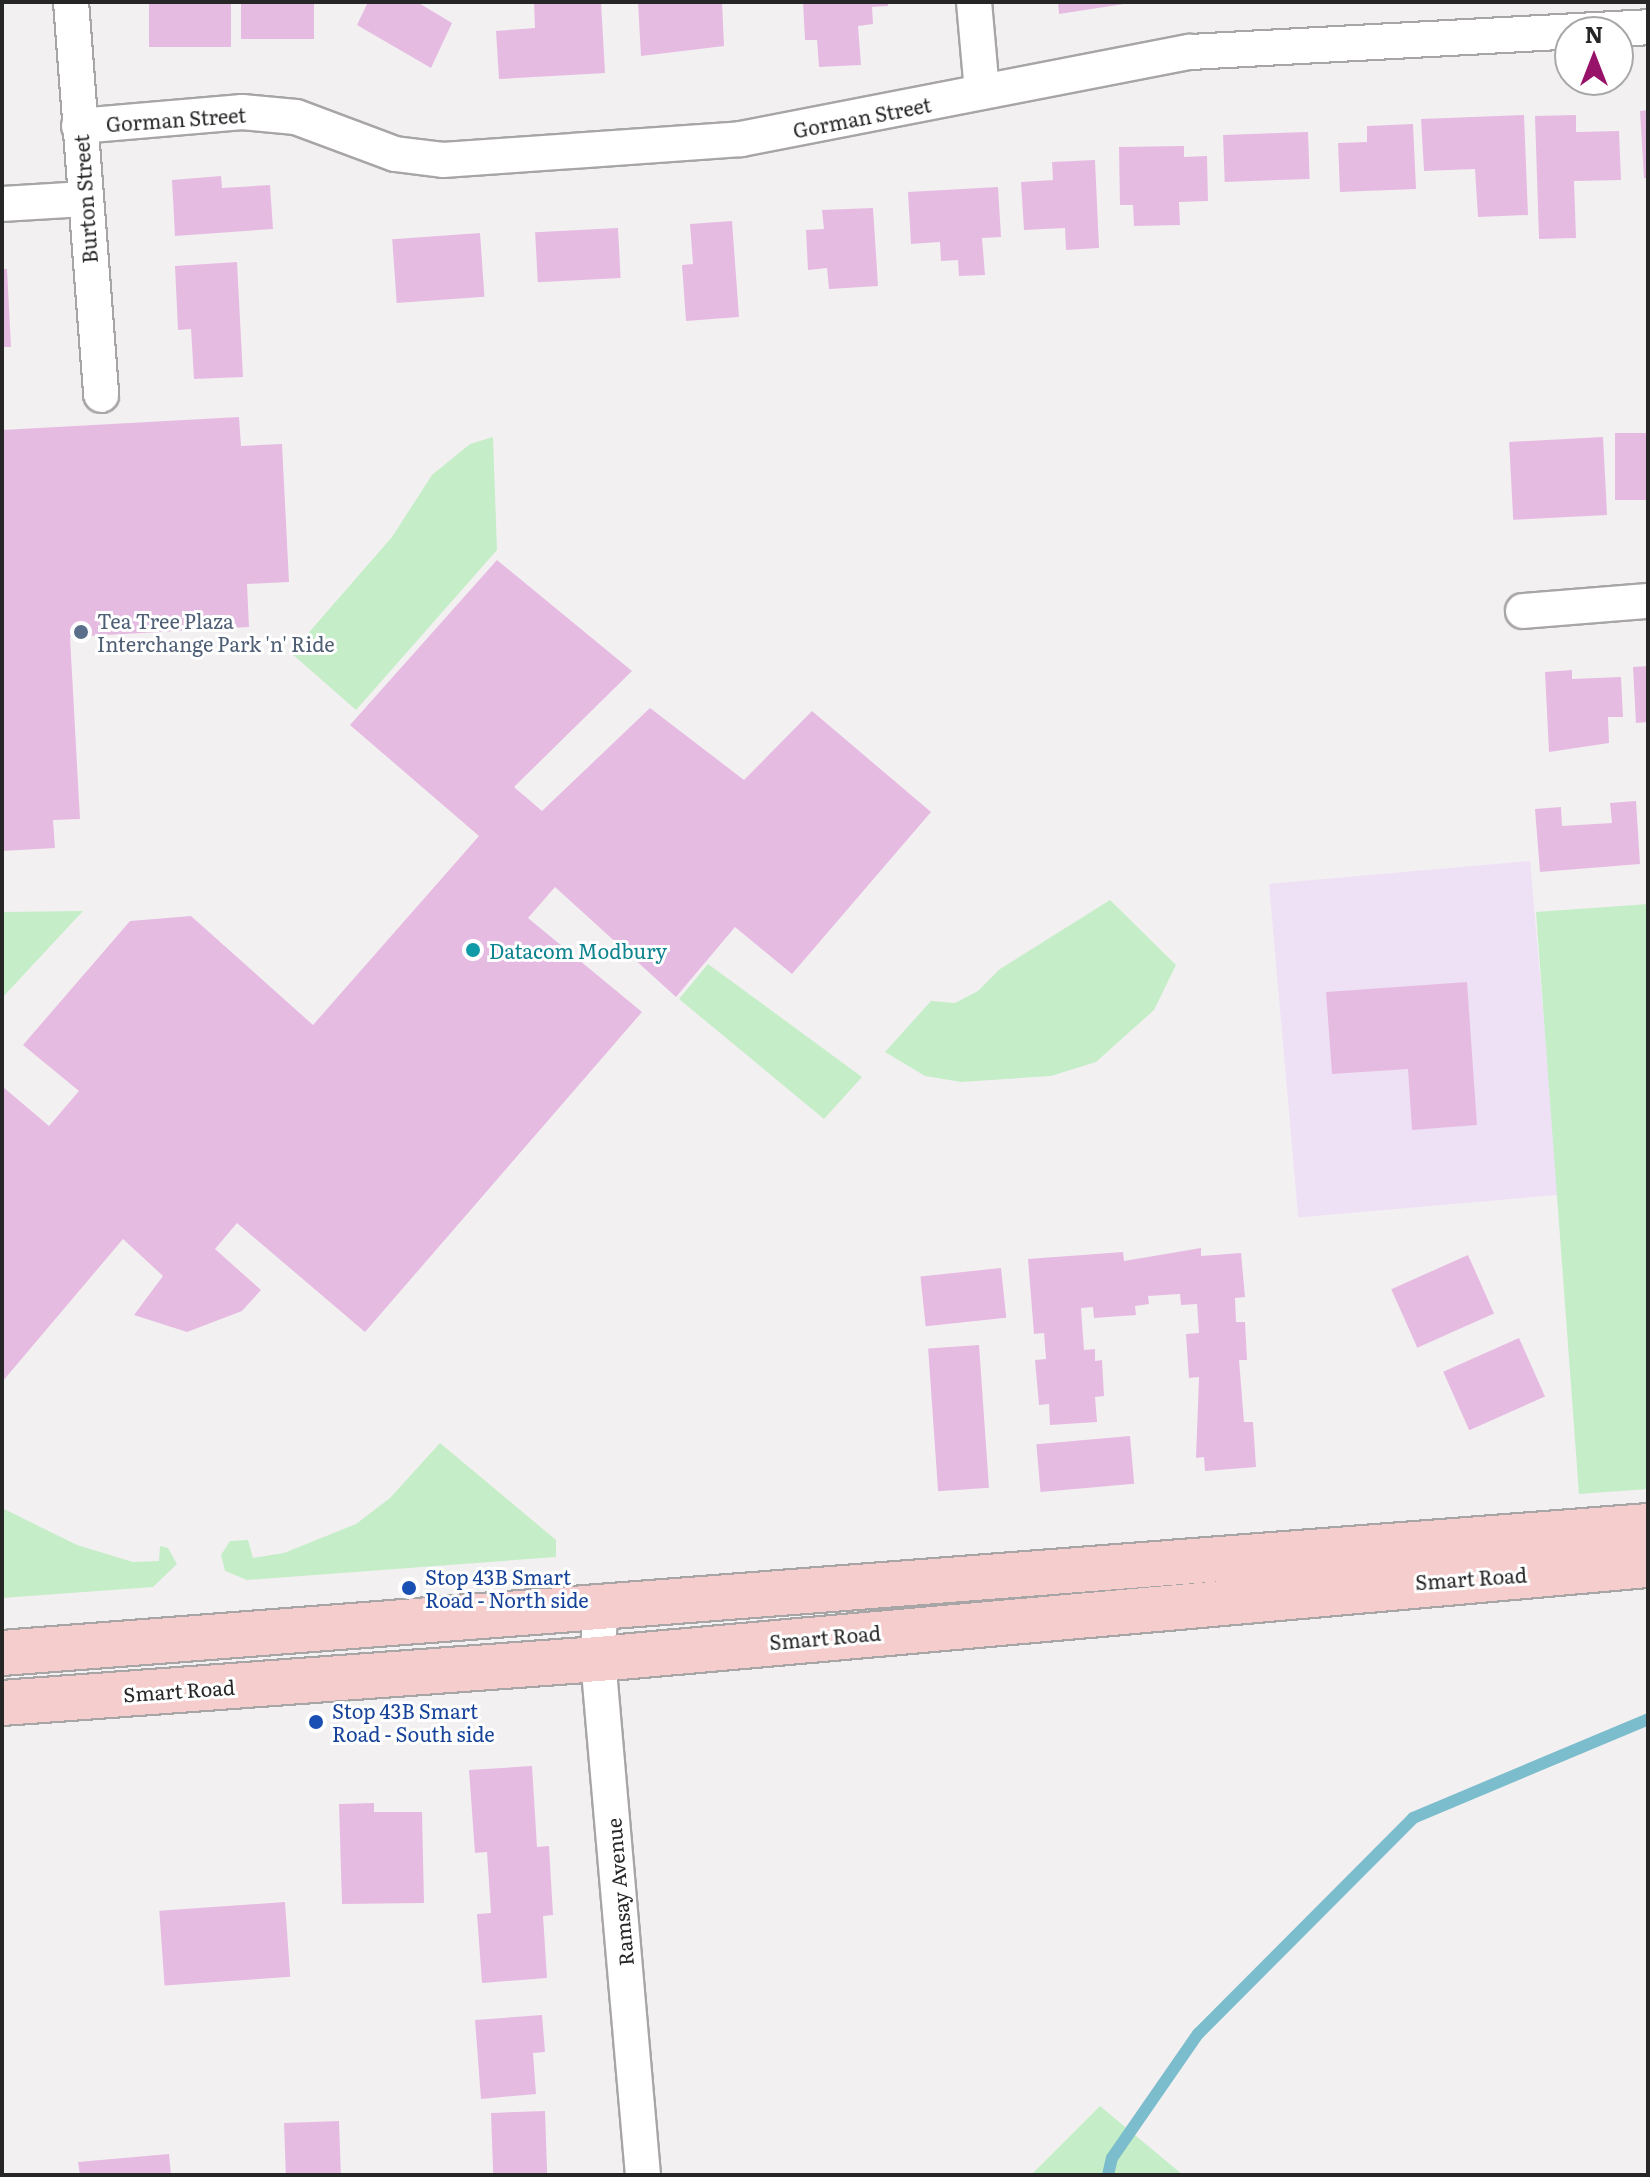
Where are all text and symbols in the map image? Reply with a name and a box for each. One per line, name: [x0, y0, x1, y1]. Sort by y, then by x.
north arrow: [1554, 16, 1634, 96]
text: N: [1585, 17, 1603, 50]
street label: Gorman Street: [791, 92, 933, 142]
street label: Gorman Street: [105, 102, 247, 136]
street label: Burton Street: [69, 134, 101, 264]
place label: Tea Tree Plaza Interchange Park 'n' Ride: [97, 608, 335, 655]
marker: Tea Tree Plaza Interchange Park 'n' Ride: [72, 623, 90, 641]
place label: Datacom Modbury: [489, 938, 667, 962]
marker: Datacom Modbury: [464, 941, 482, 959]
street label: Smart Road: [1414, 1562, 1528, 1594]
place label: Stop 43B Smart Road - North side: [425, 1564, 589, 1611]
marker: Stop 43B Smart Road - North side: [400, 1579, 418, 1597]
street label: Smart Road: [768, 1620, 882, 1654]
street label: Smart Road: [122, 1674, 236, 1706]
place label: Stop 43B Smart Road - South side: [332, 1698, 495, 1745]
marker: Stop 43B Smart Road - South side: [307, 1713, 325, 1731]
street label: Ramsay Avenue: [601, 1817, 637, 1967]

